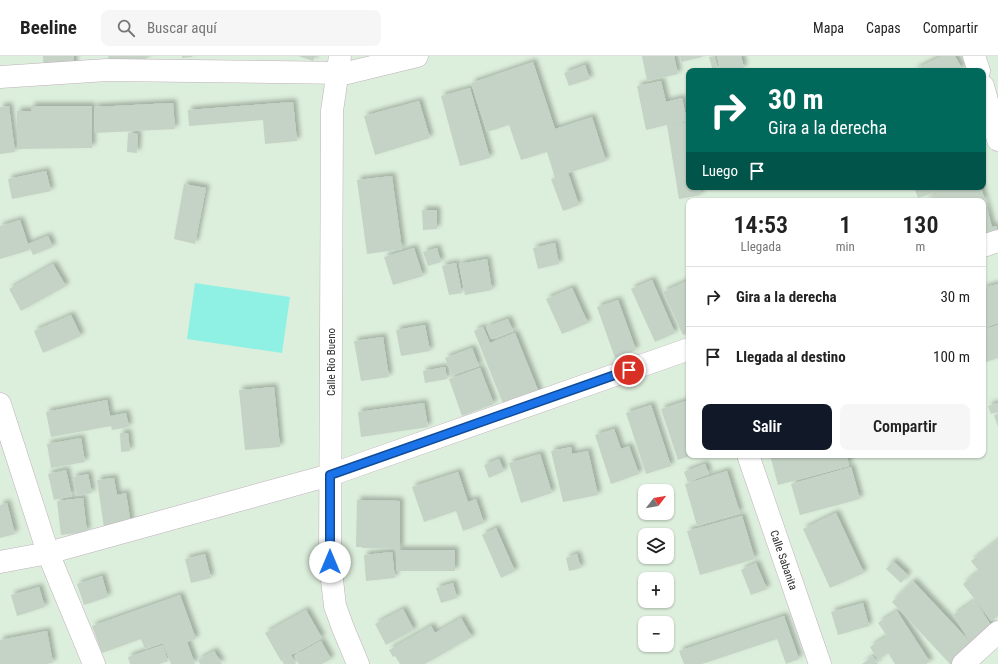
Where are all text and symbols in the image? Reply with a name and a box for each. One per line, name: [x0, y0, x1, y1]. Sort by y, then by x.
search box: [101, 10, 381, 46]
text: Beeline: [20, 16, 77, 39]
icon: search: [115, 17, 137, 39]
text: Buscar aquí: [147, 19, 217, 37]
text: Mapa: [813, 20, 844, 36]
text: Capas: [866, 20, 901, 36]
text: Compartir: [923, 20, 978, 36]
text: 30 m: [768, 83, 824, 116]
icon: right: [702, 84, 754, 136]
text: Gira a la derecha: [768, 117, 887, 138]
icon: arrive: [746, 160, 768, 182]
text: Luego: [702, 162, 738, 180]
text: 14:53: [734, 211, 788, 239]
text: 1: [839, 211, 851, 239]
text: 130: [902, 211, 938, 239]
text: Llegada: [741, 239, 781, 254]
text: min: [836, 239, 855, 254]
text: m: [915, 239, 925, 254]
icon: right: [702, 286, 724, 308]
text: Gira a la derecha: [736, 288, 837, 306]
text: 30 m: [940, 288, 970, 306]
street label: Calle Río Bueno: [325, 328, 338, 396]
icon: arrive: [702, 346, 724, 368]
text: Llegada al destino: [736, 348, 846, 366]
text: 100 m: [933, 348, 970, 366]
pin: [612, 353, 646, 387]
icon: arrive: [618, 359, 640, 381]
button: Salir: [702, 404, 832, 450]
button: Compartir: [840, 404, 970, 450]
north arrow: [638, 484, 674, 520]
map controls: [638, 484, 674, 652]
button: layers: [638, 528, 674, 564]
street label: Calle Sabanita: [767, 529, 800, 592]
position arrow: [309, 541, 351, 583]
button: +: [638, 572, 674, 608]
button: −: [638, 616, 674, 652]

